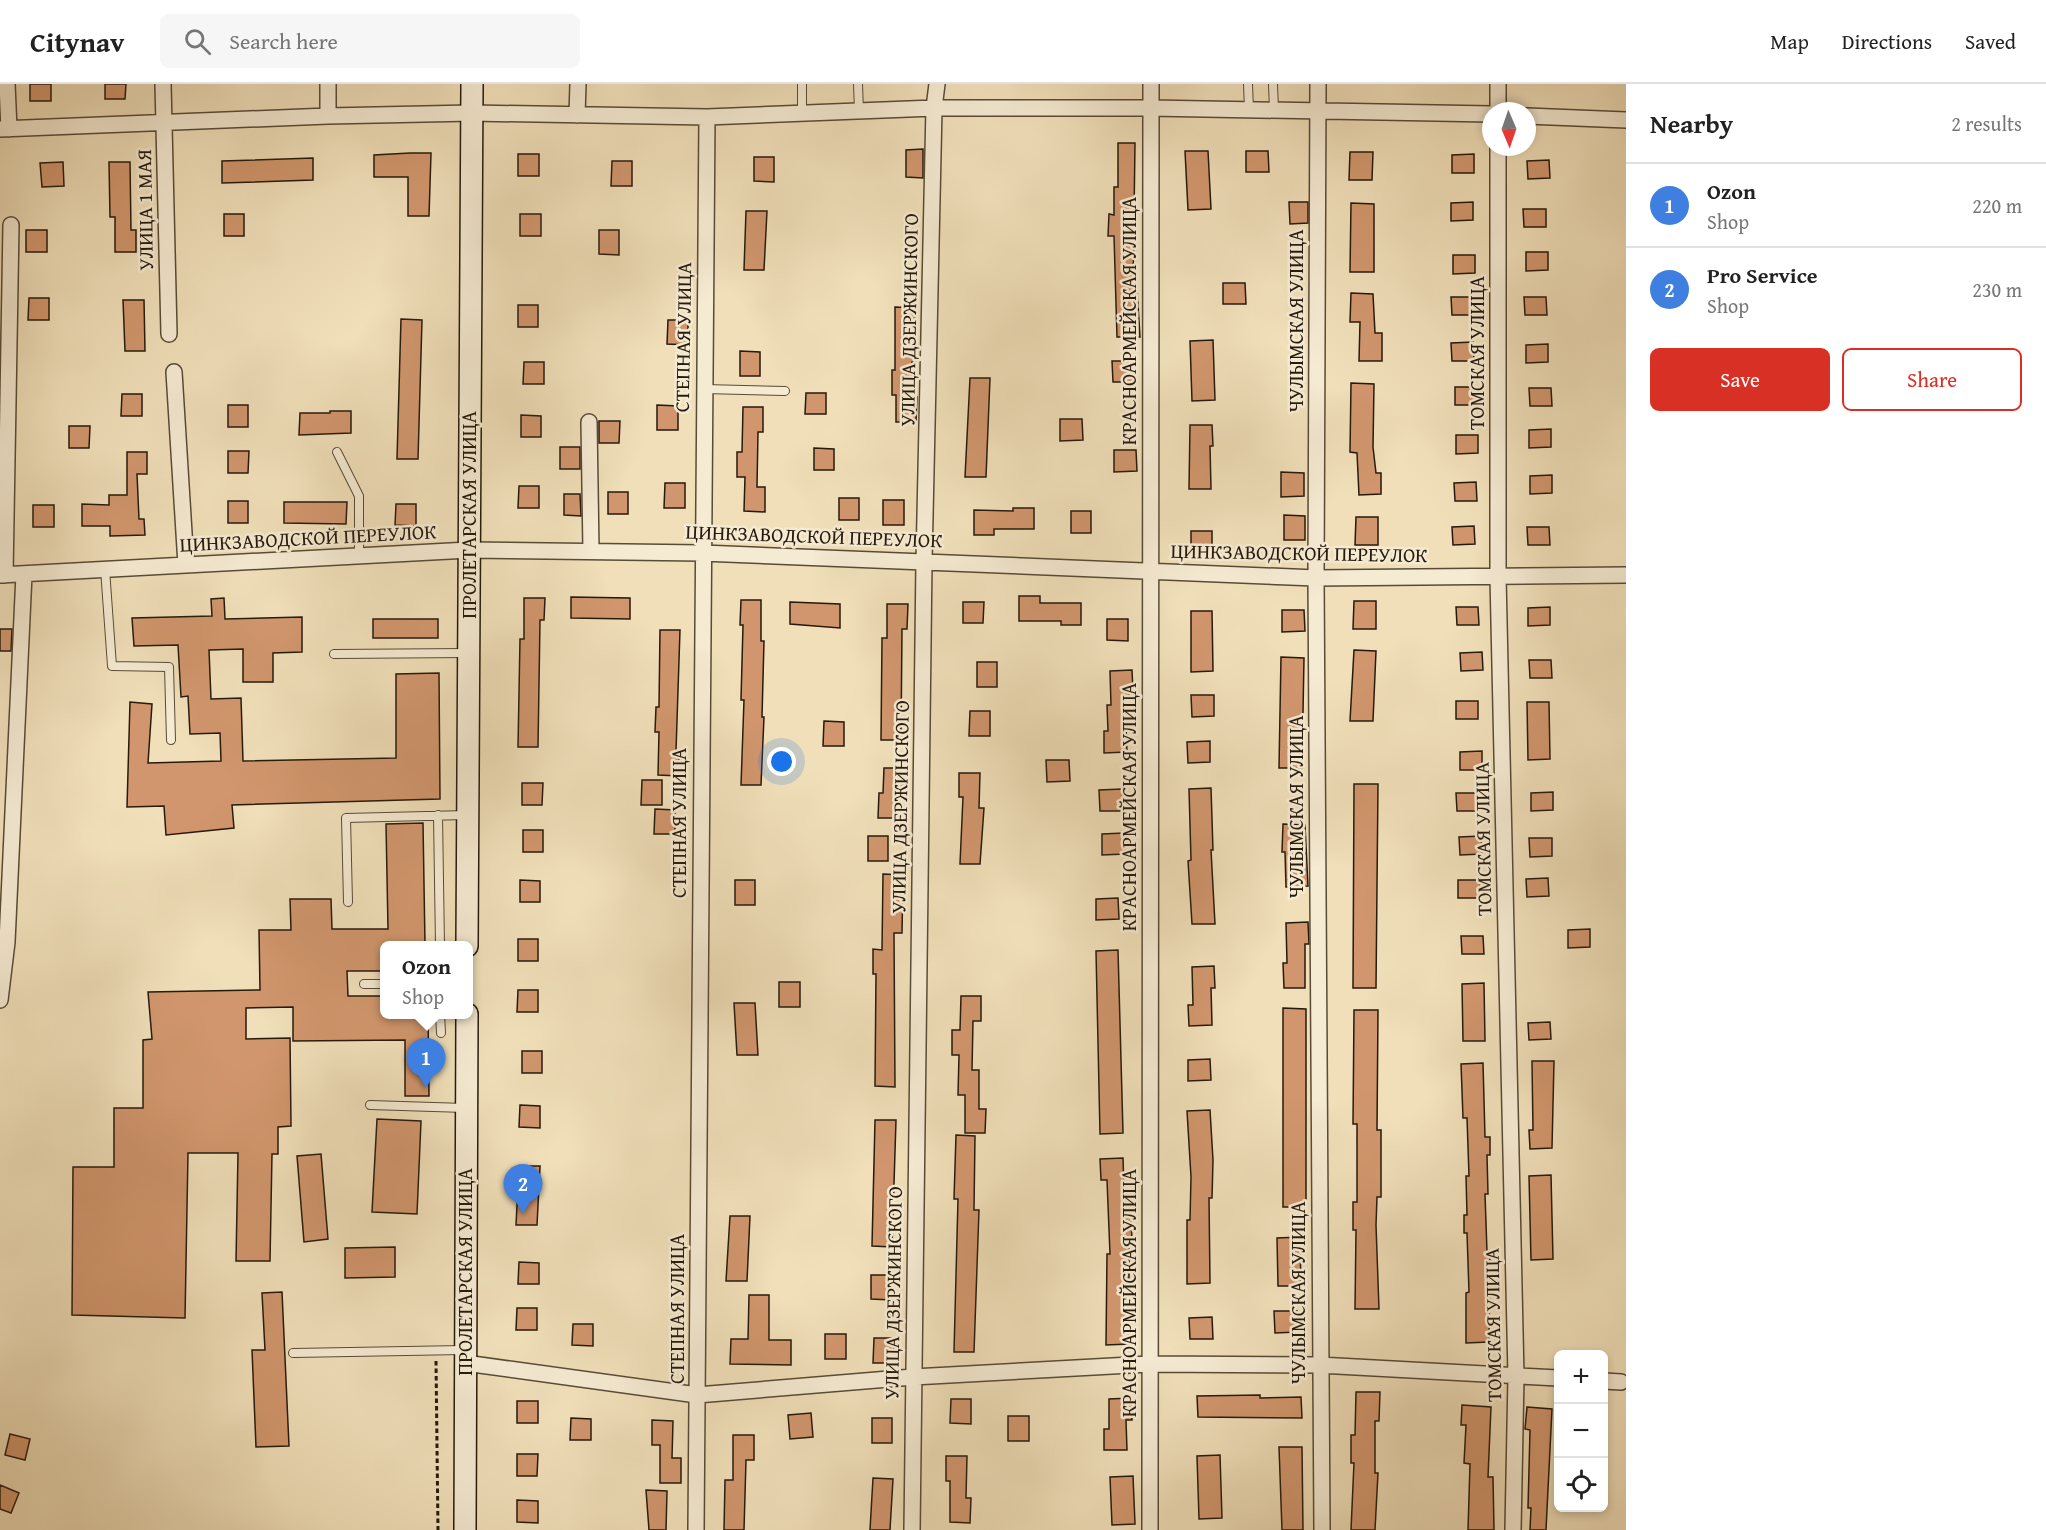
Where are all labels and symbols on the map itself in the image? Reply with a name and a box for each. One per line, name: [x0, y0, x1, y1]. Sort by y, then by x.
north arrow: [1482, 102, 1536, 156]
street label: УЛИЦА 1 МАЯ: [129, 149, 160, 271]
street label: КРАСНОАРМЕЙСКАЯ УЛИЦА: [1114, 197, 1143, 445]
street label: УЛИЦА ДЗЕРЖИНСКОГО: [892, 213, 925, 427]
street label: ЧУЛЫМСКАЯ УЛИЦА: [1281, 229, 1310, 413]
street label: СТЕПНАЯ УЛИЦА: [667, 262, 698, 412]
street label: ТОМСКАЯ УЛИЦА: [1462, 276, 1491, 430]
street label: ПРОЛЕТАРСКАЯ УЛИЦА: [454, 411, 483, 619]
street label: ЦИНКЗАВОДСКОЙ ПЕРЕУЛОК: [179, 516, 438, 559]
street label: ЦИНКЗАВОДСКОЙ ПЕРЕУЛОК: [685, 517, 944, 555]
street label: ЦИНКЗАВОДСКОЙ ПЕРЕУЛОК: [1170, 536, 1428, 569]
street label: КРАСНОАРМЕЙСКАЯ УЛИЦА: [1114, 683, 1143, 931]
street label: УЛИЦА ДЗЕРЖИНСКОГО: [883, 700, 916, 914]
street label: ЧУЛЫМСКАЯ УЛИЦА: [1281, 715, 1310, 899]
your location: [767, 747, 796, 776]
street label: СТЕПНАЯ УЛИЦА: [664, 748, 693, 898]
street label: ТОМСКАЯ УЛИЦА: [1467, 762, 1498, 916]
pin: 1: [406, 1038, 446, 1088]
pin: 2: [504, 1164, 542, 1214]
street label: ПРОЛЕТАРСКАЯ УЛИЦА: [450, 1168, 479, 1376]
street label: КРАСНОАРМЕЙСКАЯ УЛИЦА: [1114, 1169, 1143, 1417]
street label: УЛИЦА ДЗЕРЖИНСКОГО: [876, 1186, 909, 1400]
street label: ЧУЛЫМСКАЯ УЛИЦА: [1283, 1201, 1312, 1385]
street label: СТЕПНАЯ УЛИЦА: [662, 1234, 691, 1384]
street label: ТОМСКАЯ УЛИЦА: [1477, 1248, 1508, 1402]

